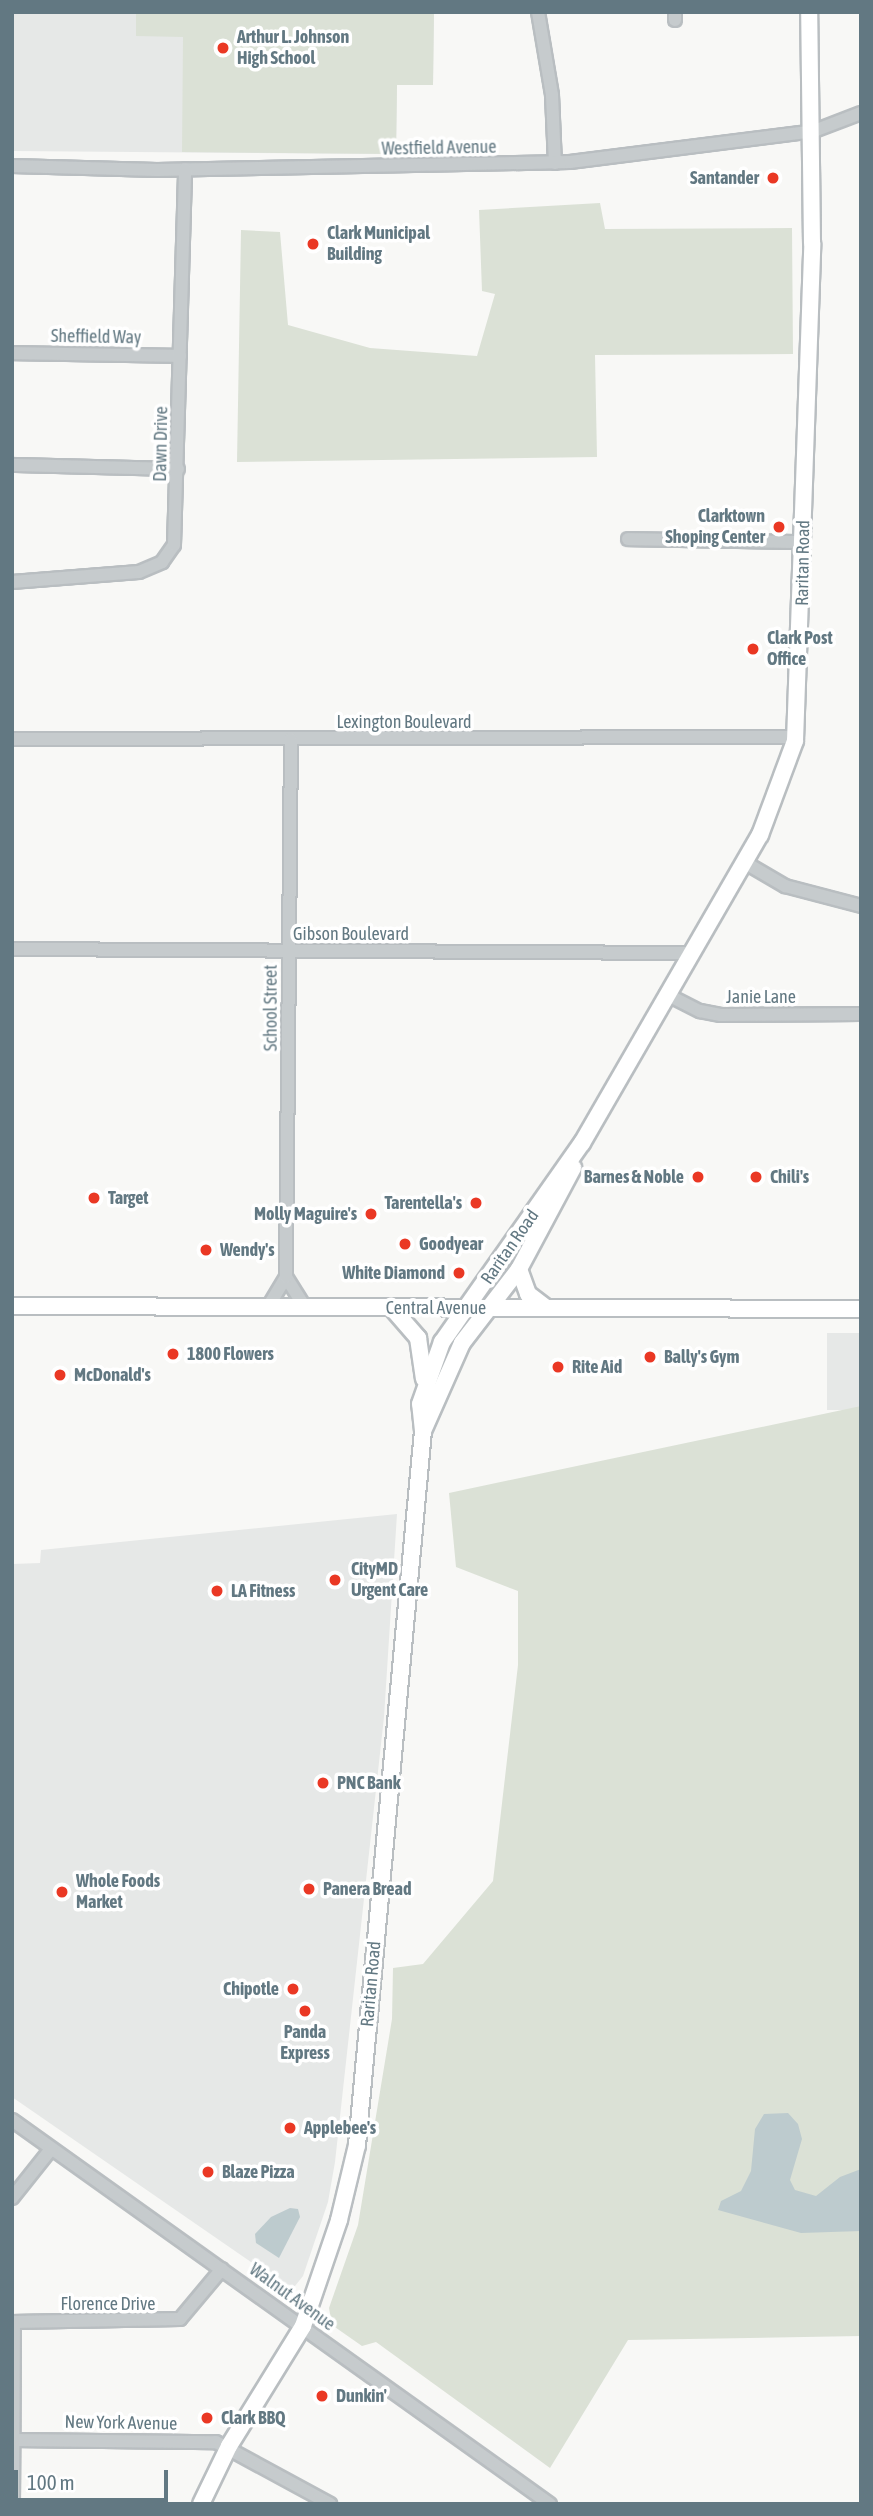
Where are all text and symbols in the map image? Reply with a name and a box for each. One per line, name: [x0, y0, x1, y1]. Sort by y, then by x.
place label: Arthur L. Johnson High School: [237, 27, 349, 70]
marker: Arthur L. Johnson High School: [215, 40, 231, 56]
street label: Westfield Avenue: [381, 136, 497, 160]
place label: Santander: [690, 167, 759, 189]
marker: Santander: [765, 170, 781, 186]
place label: Clark Municipal Building: [327, 223, 430, 266]
marker: Clark Municipal Building: [305, 236, 321, 252]
street label: Sheffield Way: [51, 325, 141, 349]
street label: Dawn Drive: [150, 406, 172, 482]
place label: Clarktown Shoping Center: [665, 506, 765, 548]
marker: Clarktown Shoping Center: [771, 519, 787, 535]
street label: Raritan Road: [791, 520, 815, 606]
place label: Clark Post Office: [767, 628, 833, 670]
marker: Clark Post Office: [745, 641, 761, 657]
street label: Lexington Boulevard: [336, 711, 472, 733]
street label: Gibson Boulevard: [293, 923, 409, 945]
street label: School Street: [260, 965, 282, 1051]
street label: Janie Lane: [726, 986, 796, 1008]
place label: Barnes & Noble: [584, 1166, 684, 1188]
place label: Chili's: [770, 1166, 809, 1188]
marker: Barnes & Noble: [690, 1169, 706, 1185]
marker: Chili's: [748, 1169, 764, 1185]
place label: Target: [108, 1187, 149, 1209]
marker: Target: [86, 1190, 102, 1206]
place label: Tarentella's: [384, 1192, 462, 1214]
marker: Tarentella's: [468, 1195, 484, 1211]
place label: Molly Maguire's: [254, 1203, 357, 1225]
marker: Molly Maguire's: [363, 1206, 379, 1222]
street label: Raritan Road: [477, 1206, 543, 1288]
place label: Goodyear: [419, 1233, 483, 1255]
marker: Goodyear: [397, 1236, 413, 1252]
place label: Wendy's: [220, 1239, 275, 1261]
marker: Wendy's: [198, 1242, 214, 1258]
place label: White Diamond: [342, 1262, 445, 1284]
marker: White Diamond: [451, 1265, 467, 1281]
street label: Central Avenue: [386, 1297, 486, 1319]
place label: 1800 Flowers: [187, 1343, 274, 1365]
marker: 1800 Flowers: [165, 1346, 181, 1362]
place label: Bally's Gym: [664, 1346, 739, 1368]
marker: Bally's Gym: [642, 1349, 658, 1365]
place label: Rite Aid: [572, 1356, 622, 1378]
marker: Rite Aid: [550, 1359, 566, 1375]
place label: McDonald's: [74, 1364, 151, 1386]
marker: McDonald's: [52, 1367, 68, 1383]
place label: CityMD Urgent Care: [351, 1559, 428, 1602]
marker: CityMD Urgent Care: [325, 1570, 345, 1590]
place label: LA Fitness: [231, 1580, 295, 1602]
marker: LA Fitness: [209, 1583, 225, 1599]
place label: PNC Bank: [337, 1772, 401, 1794]
marker: PNC Bank: [315, 1775, 331, 1791]
place label: Whole Foods Market: [76, 1871, 160, 1913]
place label: Panera Bread: [323, 1878, 411, 1900]
marker: Panera Bread: [301, 1881, 317, 1897]
marker: Whole Foods Market: [54, 1884, 70, 1900]
street label: Raritan Road: [356, 1940, 386, 2028]
place label: Chipotle: [223, 1978, 279, 2000]
marker: Chipotle: [285, 1981, 301, 1997]
marker: Panda Express: [297, 2003, 313, 2019]
place label: Panda Express: [280, 2022, 330, 2064]
place label: Applebee's: [304, 2117, 376, 2139]
marker: Applebee's: [282, 2120, 298, 2136]
place label: Blaze Pizza: [222, 2161, 295, 2183]
marker: Blaze Pizza: [200, 2164, 216, 2180]
street label: Walnut Avenue: [245, 2259, 339, 2335]
street label: Florence Drive: [61, 2293, 155, 2315]
place label: Dunkin': [336, 2385, 387, 2407]
marker: Dunkin': [314, 2388, 330, 2404]
place label: Clark BBQ: [221, 2407, 286, 2429]
marker: Clark BBQ: [199, 2410, 215, 2426]
street label: New York Avenue: [64, 2411, 178, 2435]
scale bar: [18, 2456, 172, 2500]
text: 100 m: [27, 2470, 75, 2494]

